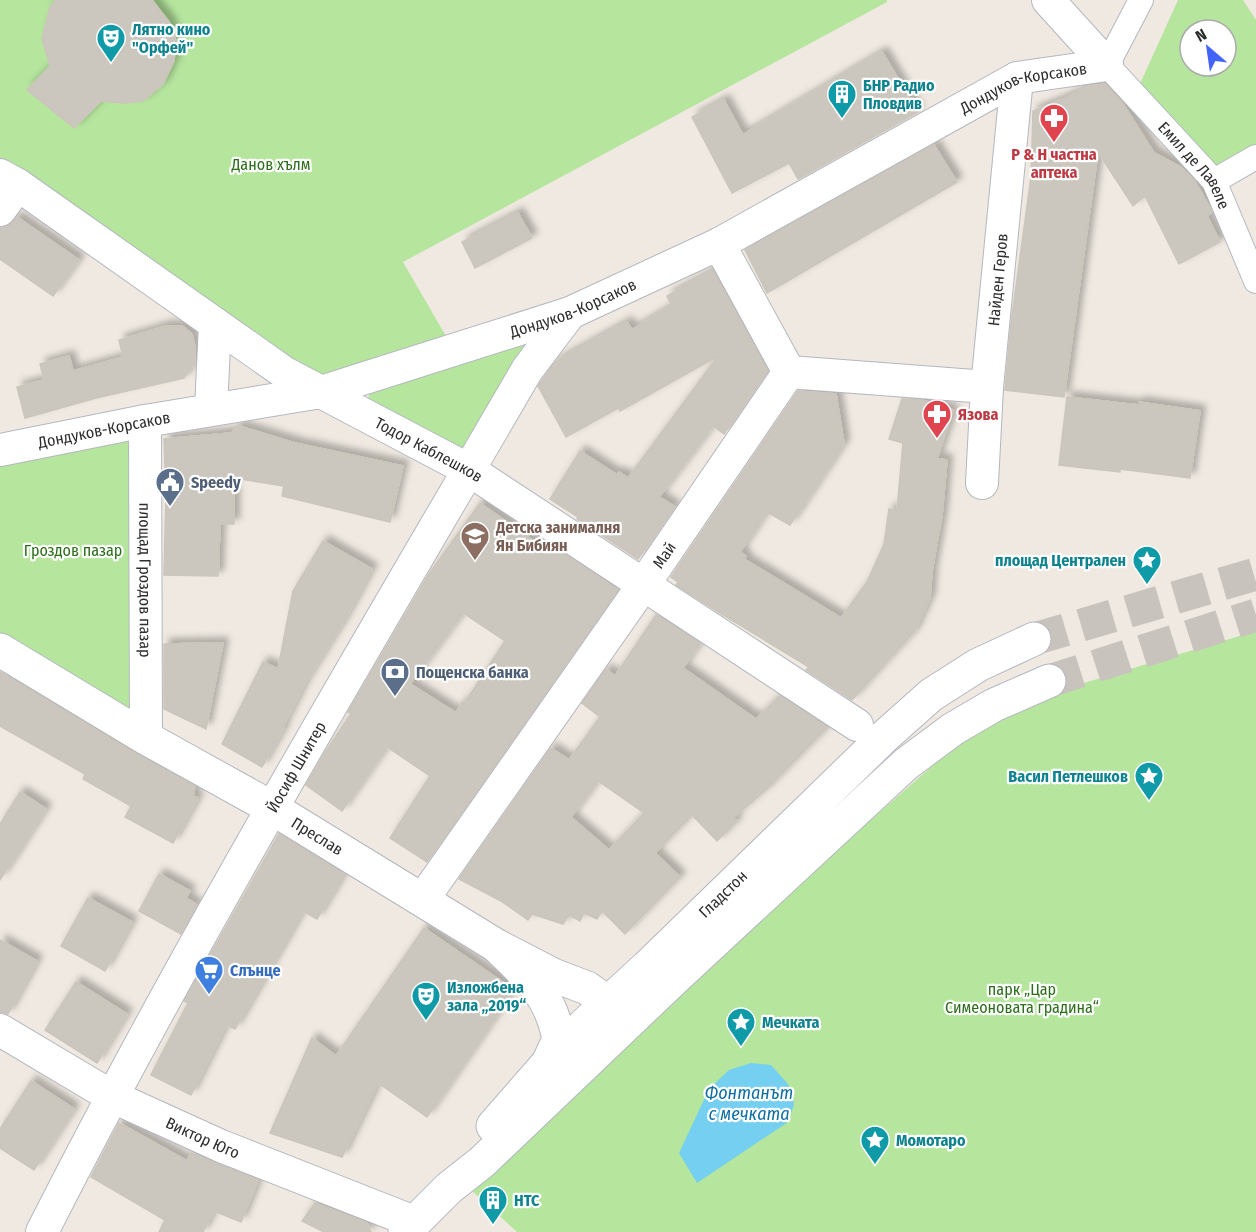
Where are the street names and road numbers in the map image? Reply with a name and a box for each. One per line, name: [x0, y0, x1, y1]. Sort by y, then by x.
street label: Дондуков-Корсаков: [956, 59, 1088, 118]
street label: Емил де Лавеле: [1154, 118, 1234, 212]
street label: Найден Геров: [984, 232, 1012, 327]
street label: Дондуков-Корсаков: [507, 275, 639, 342]
street label: Дондуков-Корсаков: [35, 408, 172, 452]
street label: Тодор Каблешков: [372, 413, 486, 486]
street label: площад Гроздов пазар: [135, 502, 155, 658]
street label: Май: [649, 538, 680, 572]
street label: Йосиф Шнитер: [263, 718, 330, 816]
street label: Преслав: [288, 813, 347, 859]
street label: Гладстон: [695, 866, 751, 922]
street label: Виктор Юго: [163, 1113, 242, 1162]

